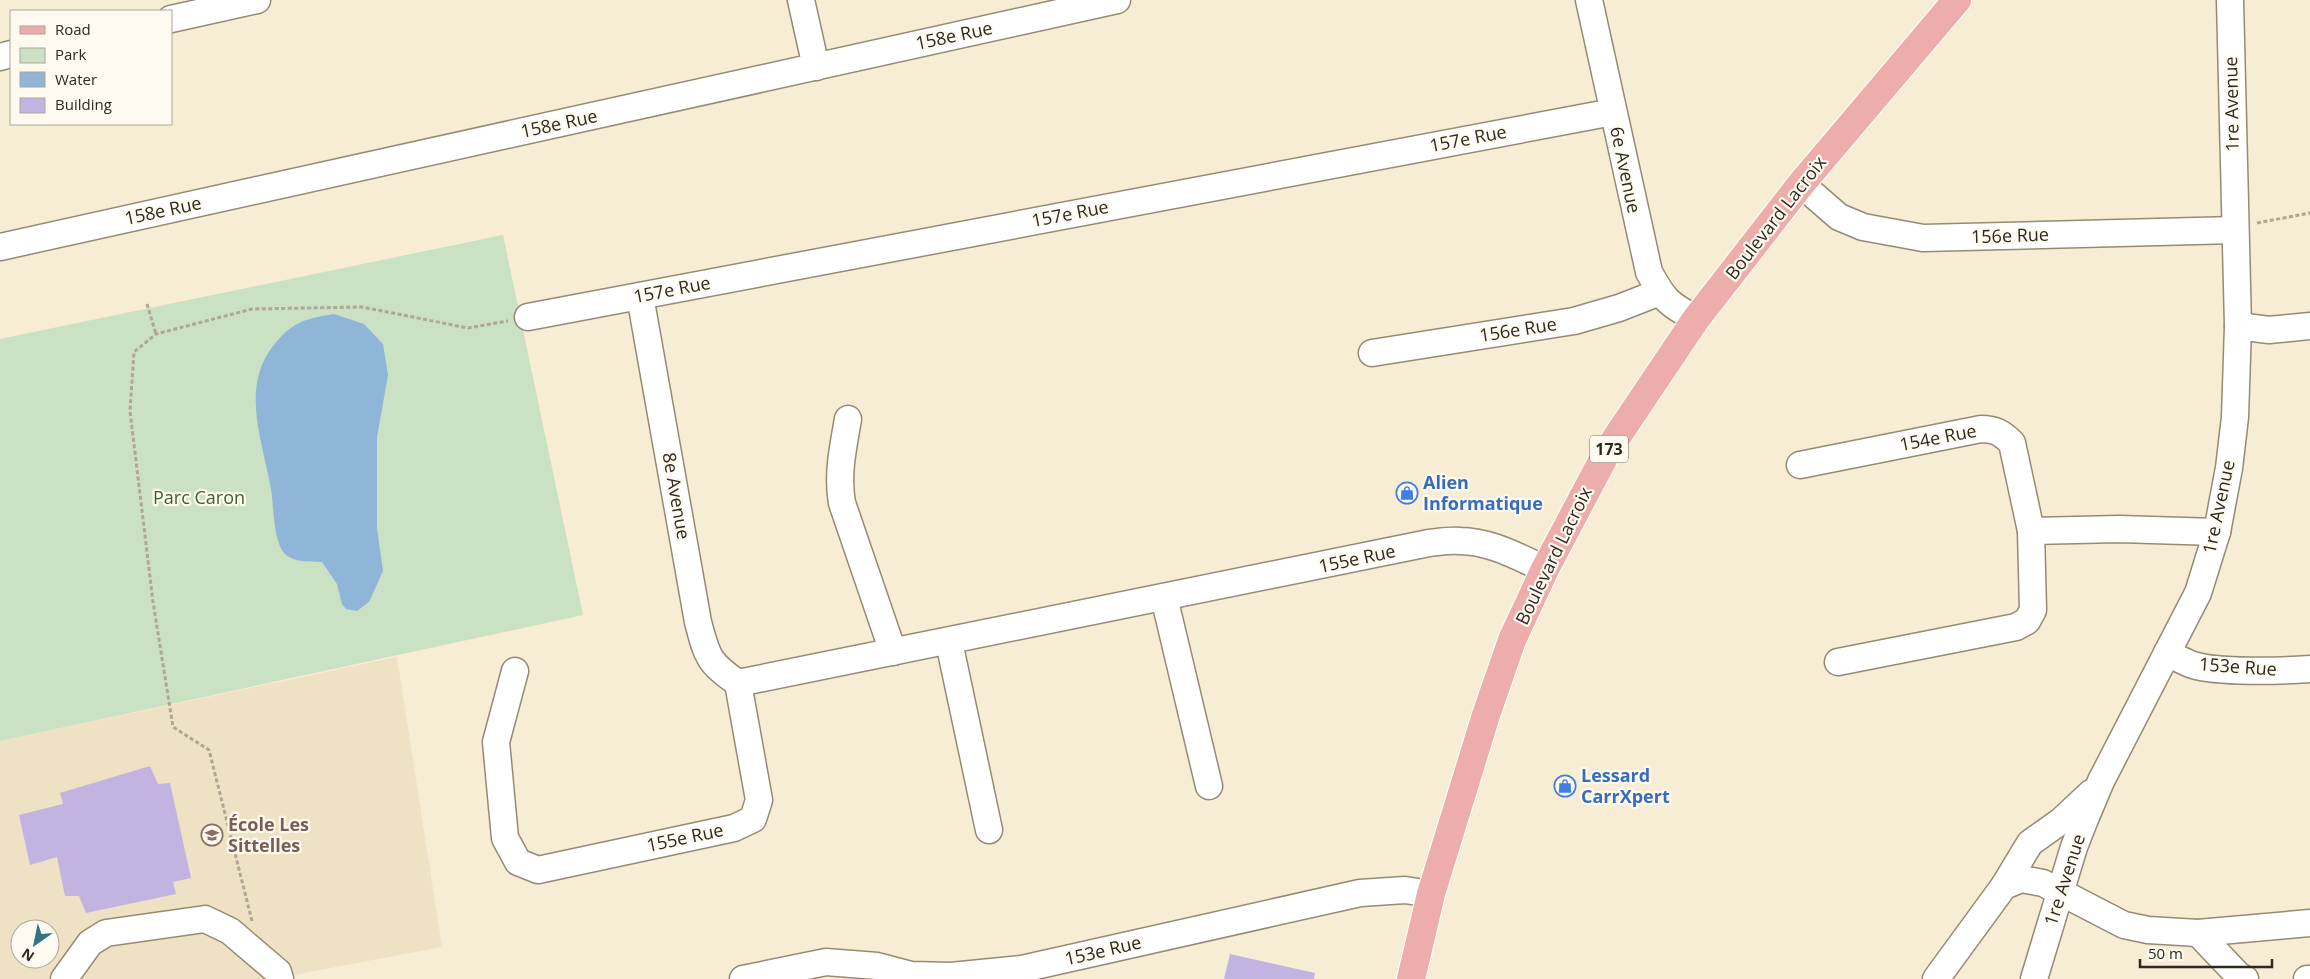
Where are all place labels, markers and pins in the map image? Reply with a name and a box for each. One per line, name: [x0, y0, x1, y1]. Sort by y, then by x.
place label: Alien Informatique: [1423, 470, 1543, 515]
shop icon: Alien Informatique: [1395, 481, 1419, 505]
place label: Lessard CarrXpert: [1581, 763, 1670, 808]
shop icon: Lessard CarrXpert: [1553, 774, 1577, 798]
place label: École Les Sittelles: [228, 812, 309, 857]
school or university icon: École Les Sittelles: [200, 823, 224, 847]

